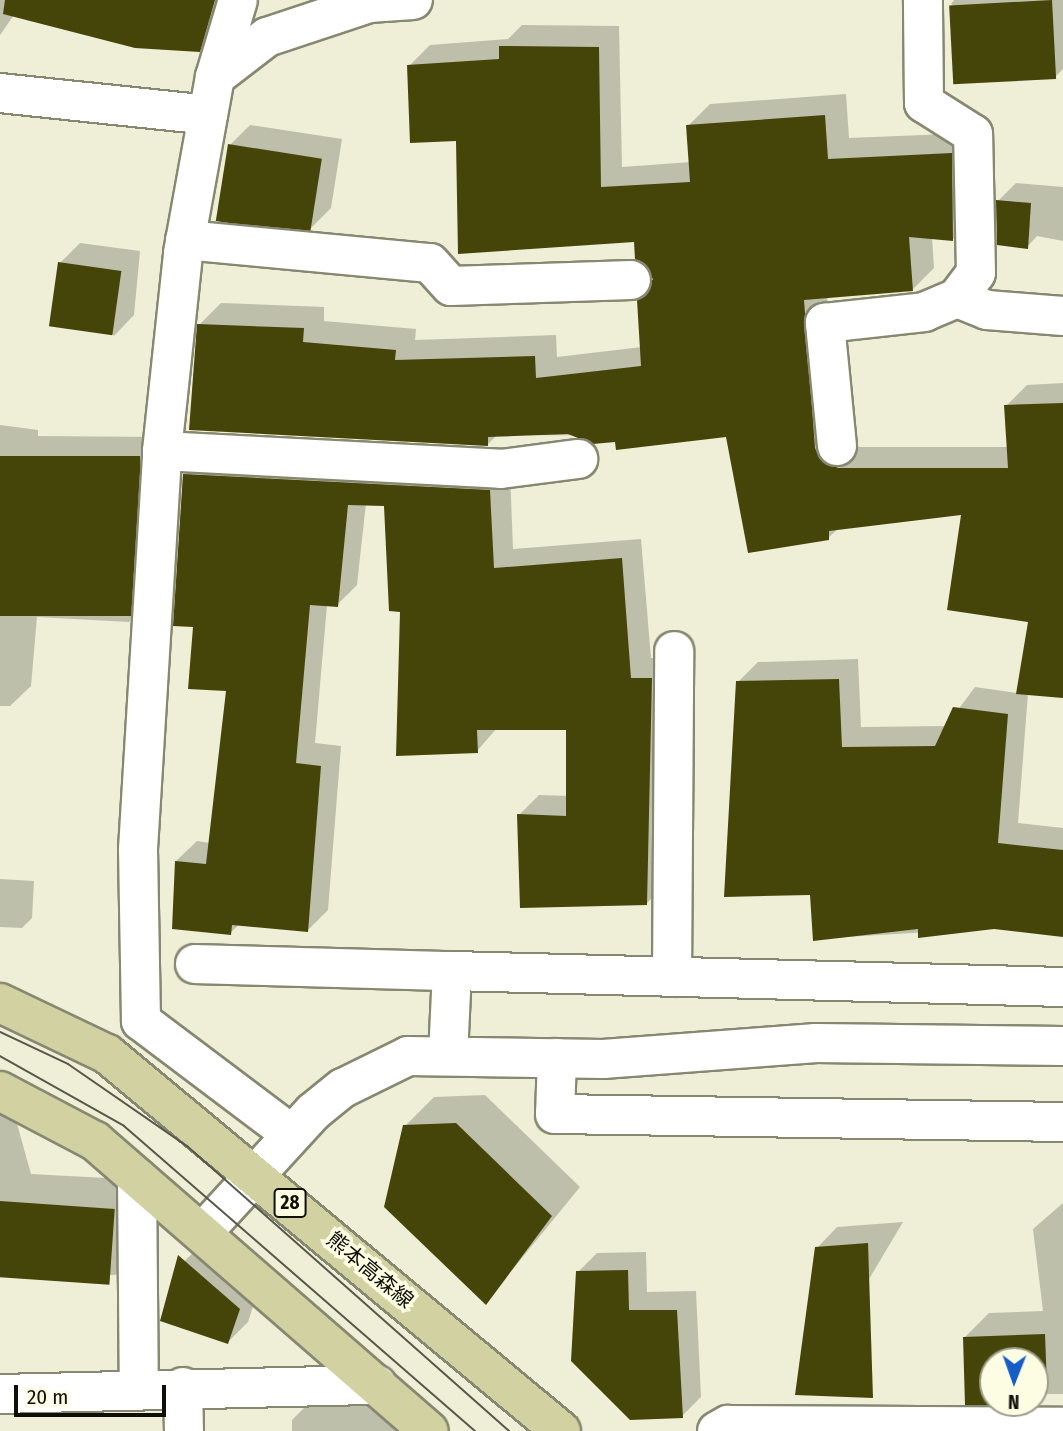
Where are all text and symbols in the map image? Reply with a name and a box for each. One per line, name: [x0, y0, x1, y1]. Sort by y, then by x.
road number: 28: [272, 1188, 308, 1218]
street label: 熊本高森線: [322, 1227, 418, 1313]
north arrow: [979, 1347, 1049, 1417]
scale bar: [18, 1372, 170, 1416]
text: 20 m: [27, 1384, 68, 1410]
text: N: [1008, 1390, 1020, 1413]

